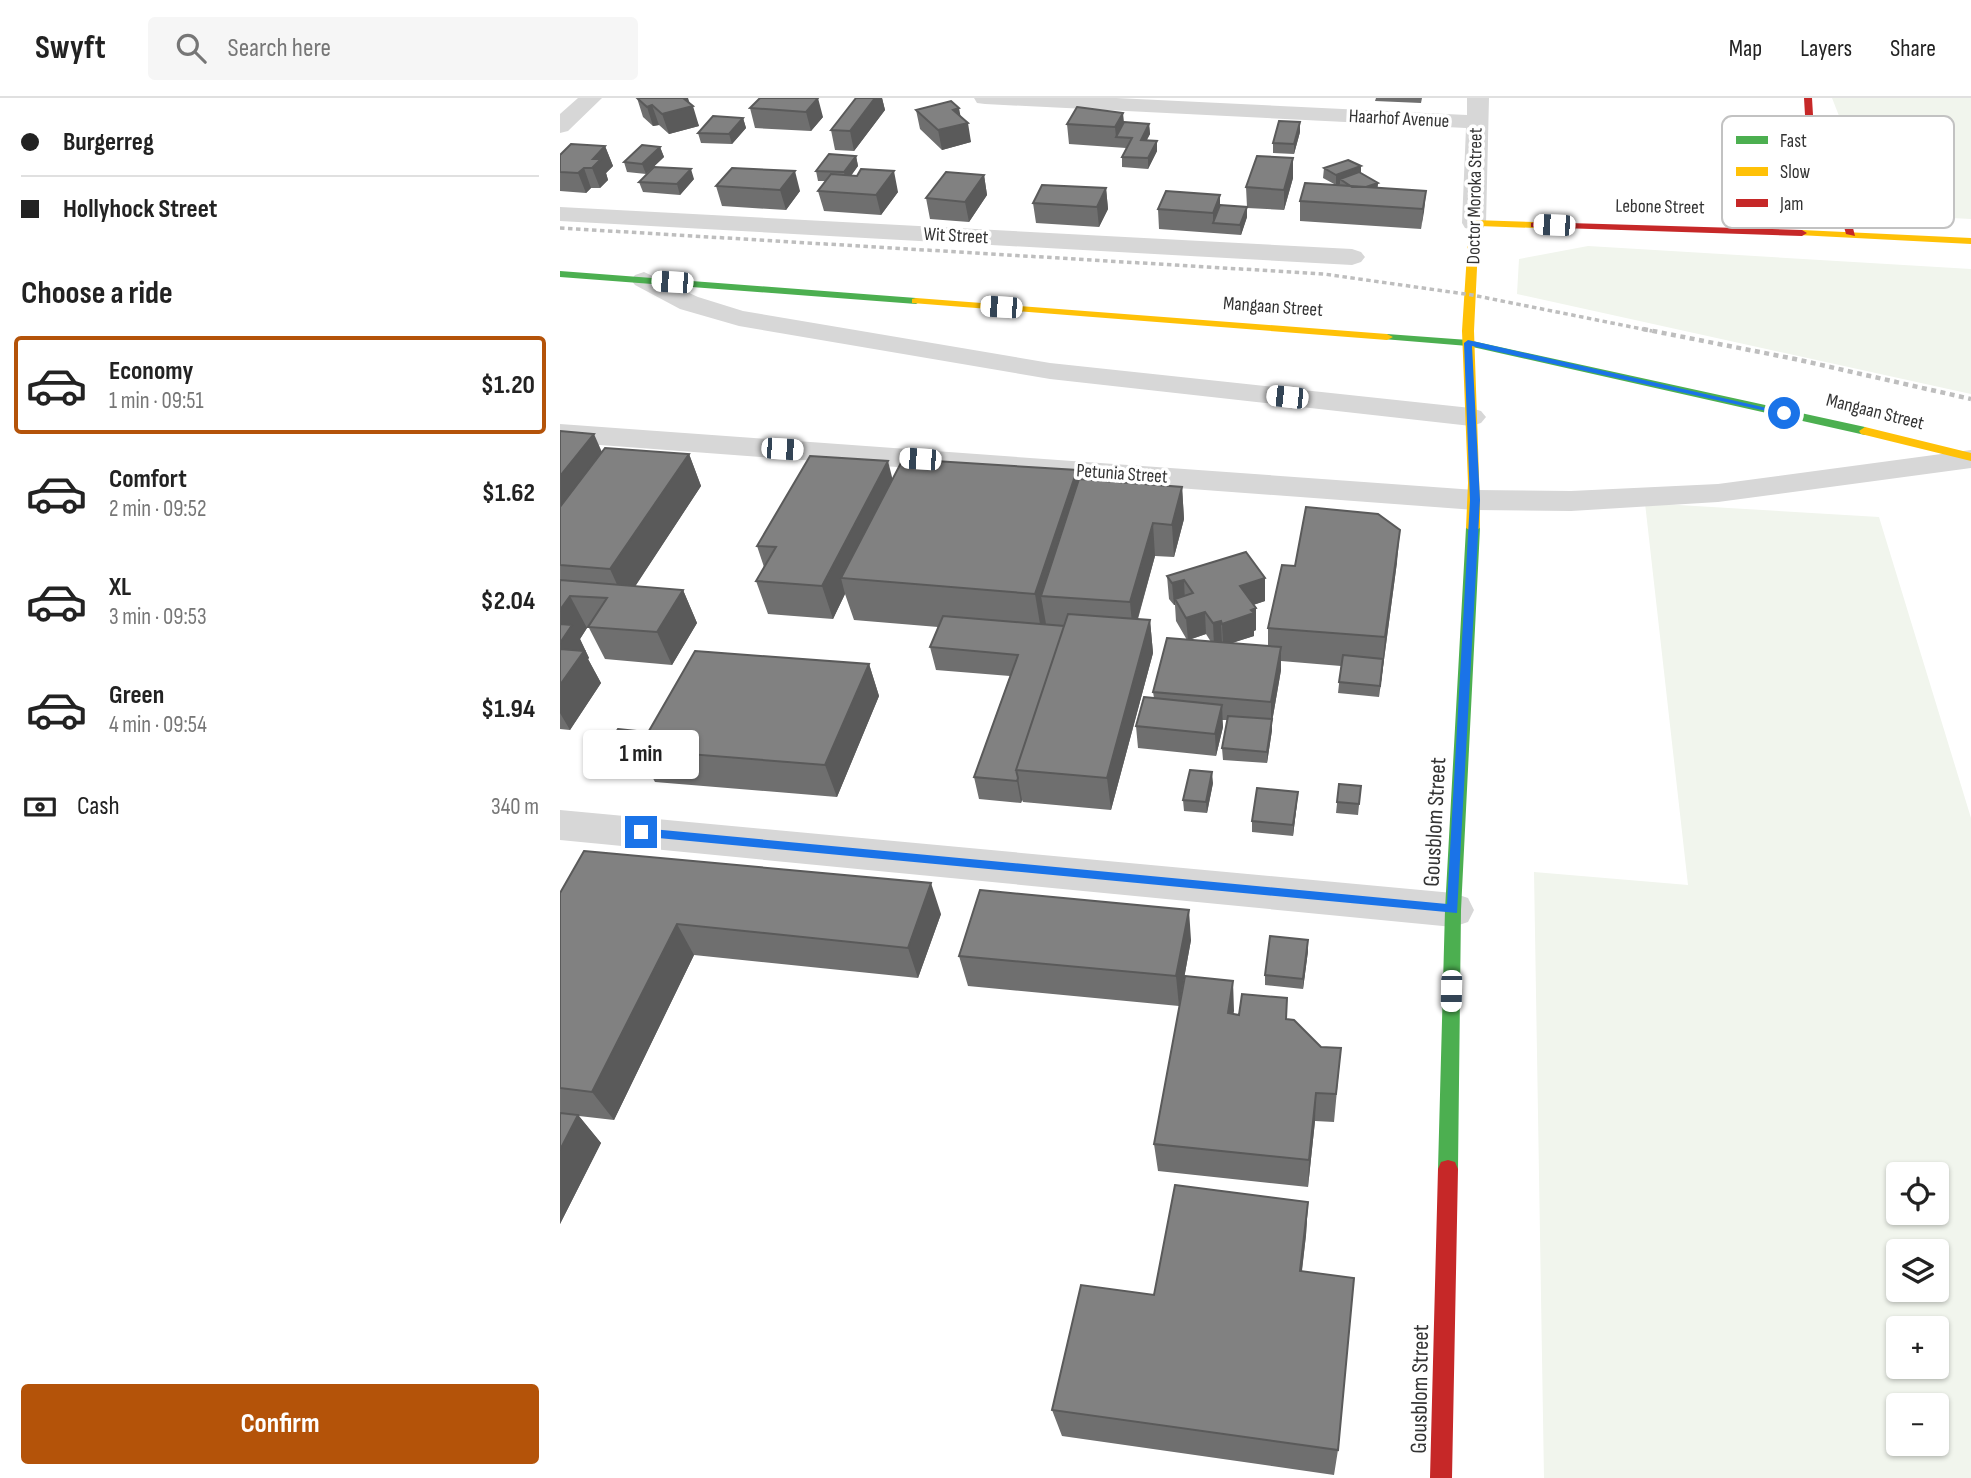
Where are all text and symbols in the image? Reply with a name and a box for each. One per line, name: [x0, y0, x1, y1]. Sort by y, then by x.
search box: [148, 17, 638, 80]
text: Swyft: [35, 28, 106, 68]
icon: search: [172, 29, 210, 67]
text: Search here: [228, 33, 331, 64]
text: Map: [1729, 34, 1762, 63]
text: Layers: [1800, 34, 1852, 63]
text: Share: [1890, 34, 1936, 63]
street label: Haarhof Avenue: [1348, 105, 1450, 133]
legend: [1722, 116, 1954, 228]
text: Burgerreg: [63, 127, 154, 158]
street label: Doctor Moroka Street: [1462, 127, 1488, 265]
text: Fast: [1780, 130, 1807, 153]
text: Slow: [1780, 161, 1810, 184]
text: Jam: [1779, 193, 1803, 216]
text: Hollyhock Street: [63, 194, 217, 225]
street label: Lebone Street: [1615, 195, 1705, 219]
car: [1533, 214, 1576, 236]
street label: Wit Street: [923, 223, 989, 249]
car: [651, 270, 694, 294]
text: Choose a ride: [21, 274, 173, 313]
street label: Mangaan Street: [1222, 292, 1324, 322]
car: [980, 295, 1023, 319]
icon: car: [25, 354, 88, 417]
text: Economy: [109, 356, 193, 387]
text: $1.20: [481, 370, 535, 401]
car: [1266, 384, 1309, 410]
text: 1 min · 09:51: [109, 387, 204, 415]
street label: Mangaan Street: [1824, 389, 1926, 435]
route start: [1768, 397, 1800, 429]
car: [761, 437, 804, 461]
car: [899, 447, 942, 471]
street label: Petunia Street: [1076, 459, 1169, 489]
icon: car: [25, 462, 88, 525]
text: Comfort: [109, 464, 187, 495]
text: $1.62: [482, 478, 535, 509]
text: 2 min · 09:52: [109, 495, 206, 523]
icon: car: [25, 570, 88, 633]
text: XL: [109, 572, 131, 603]
text: $2.04: [481, 586, 535, 617]
text: 3 min · 09:53: [109, 603, 207, 631]
icon: car: [25, 678, 88, 741]
text: Green: [109, 680, 164, 711]
text: $1.94: [481, 694, 535, 725]
text: 4 min · 09:54: [109, 711, 207, 739]
callout: 1 min: [583, 730, 699, 780]
text: 1 min: [620, 740, 662, 768]
street label: Gousblom Street: [1418, 757, 1452, 887]
icon: cash: [21, 788, 59, 826]
text: Cash: [77, 791, 120, 822]
text: 340 m: [491, 793, 539, 821]
route end: [625, 816, 657, 848]
car: [1441, 970, 1462, 1012]
map controls: [1886, 1162, 1949, 1456]
button: locate: [1886, 1162, 1949, 1225]
button: layers: [1886, 1239, 1949, 1302]
button: +: [1886, 1316, 1949, 1379]
street label: Gousblom Street: [1405, 1324, 1435, 1454]
button: Confirm: [21, 1384, 539, 1464]
button: −: [1886, 1393, 1949, 1456]

